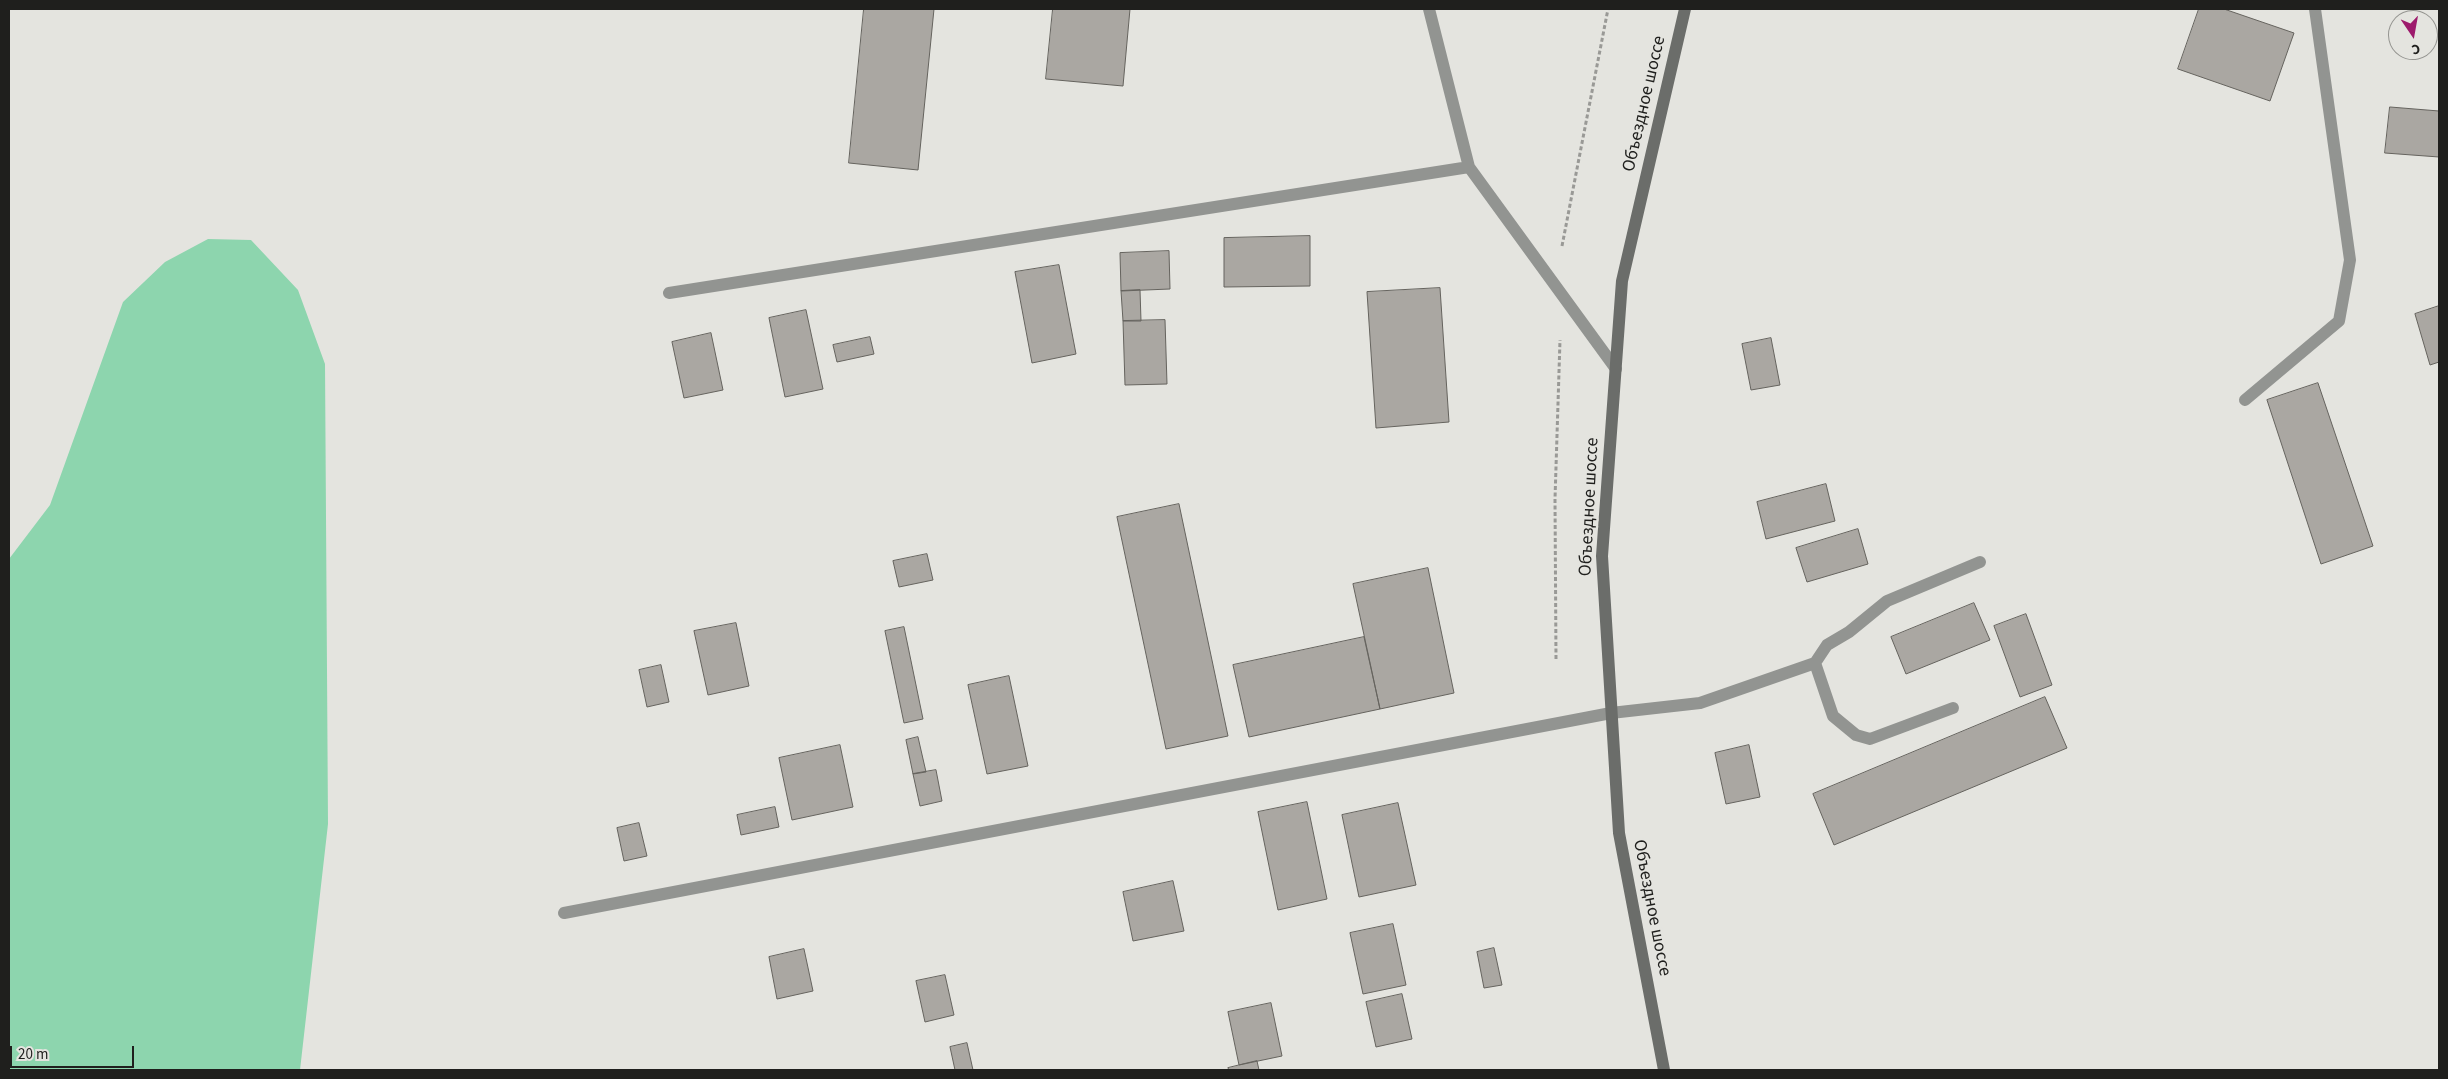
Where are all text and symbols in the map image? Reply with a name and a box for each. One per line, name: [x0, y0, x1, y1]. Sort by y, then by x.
north arrow: [2388, 10, 2438, 60]
street label: Объездное шоссе: [1619, 34, 1671, 174]
text: С: [2410, 38, 2422, 59]
street label: Объездное шоссе: [1576, 437, 1604, 577]
street label: Объездное шоссе: [1627, 838, 1675, 978]
scale bar: [12, 1036, 136, 1068]
text: 20 m: [18, 1044, 48, 1065]

